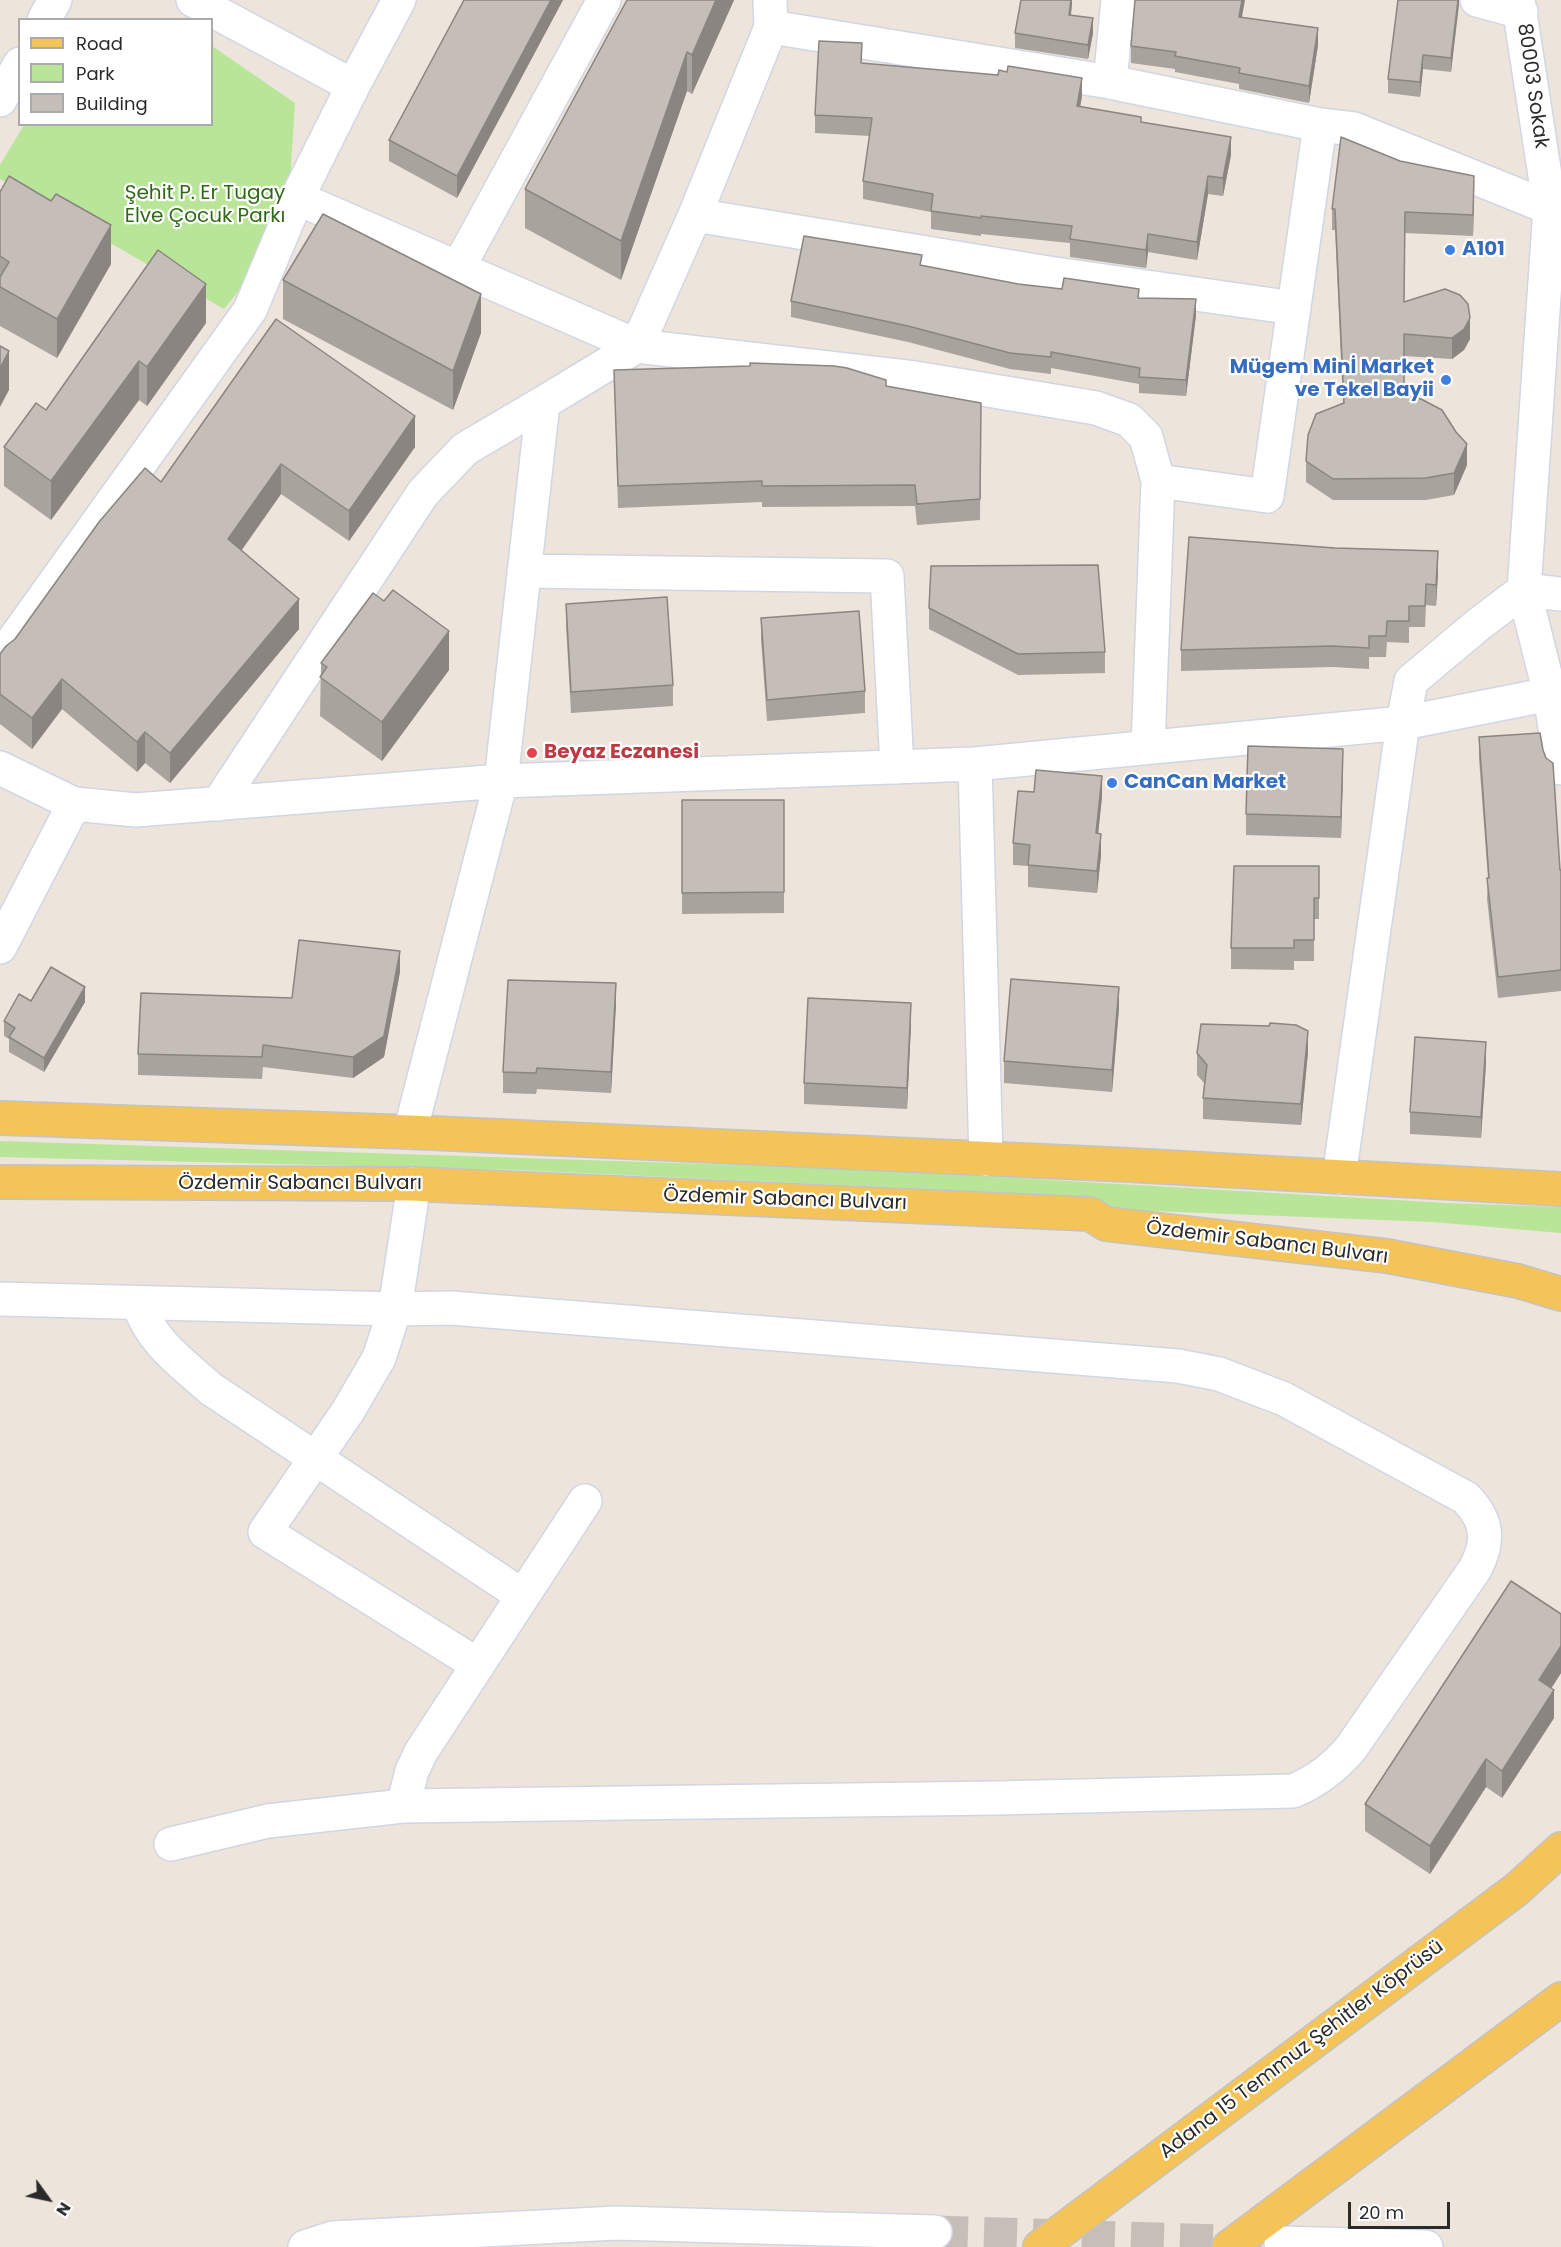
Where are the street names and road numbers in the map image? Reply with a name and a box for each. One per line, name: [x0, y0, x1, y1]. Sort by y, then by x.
street label: 80003 Sokak: [1511, 22, 1553, 150]
street label: Özdemir Sabancı Bulvarı: [178, 1172, 422, 1196]
street label: Özdemir Sabancı Bulvarı: [663, 1184, 907, 1216]
street label: Özdemir Sabancı Bulvarı: [1145, 1216, 1389, 1270]
street label: Adana 15 Temmuz Şehitler Köprüsü: [1155, 1935, 1449, 2165]

